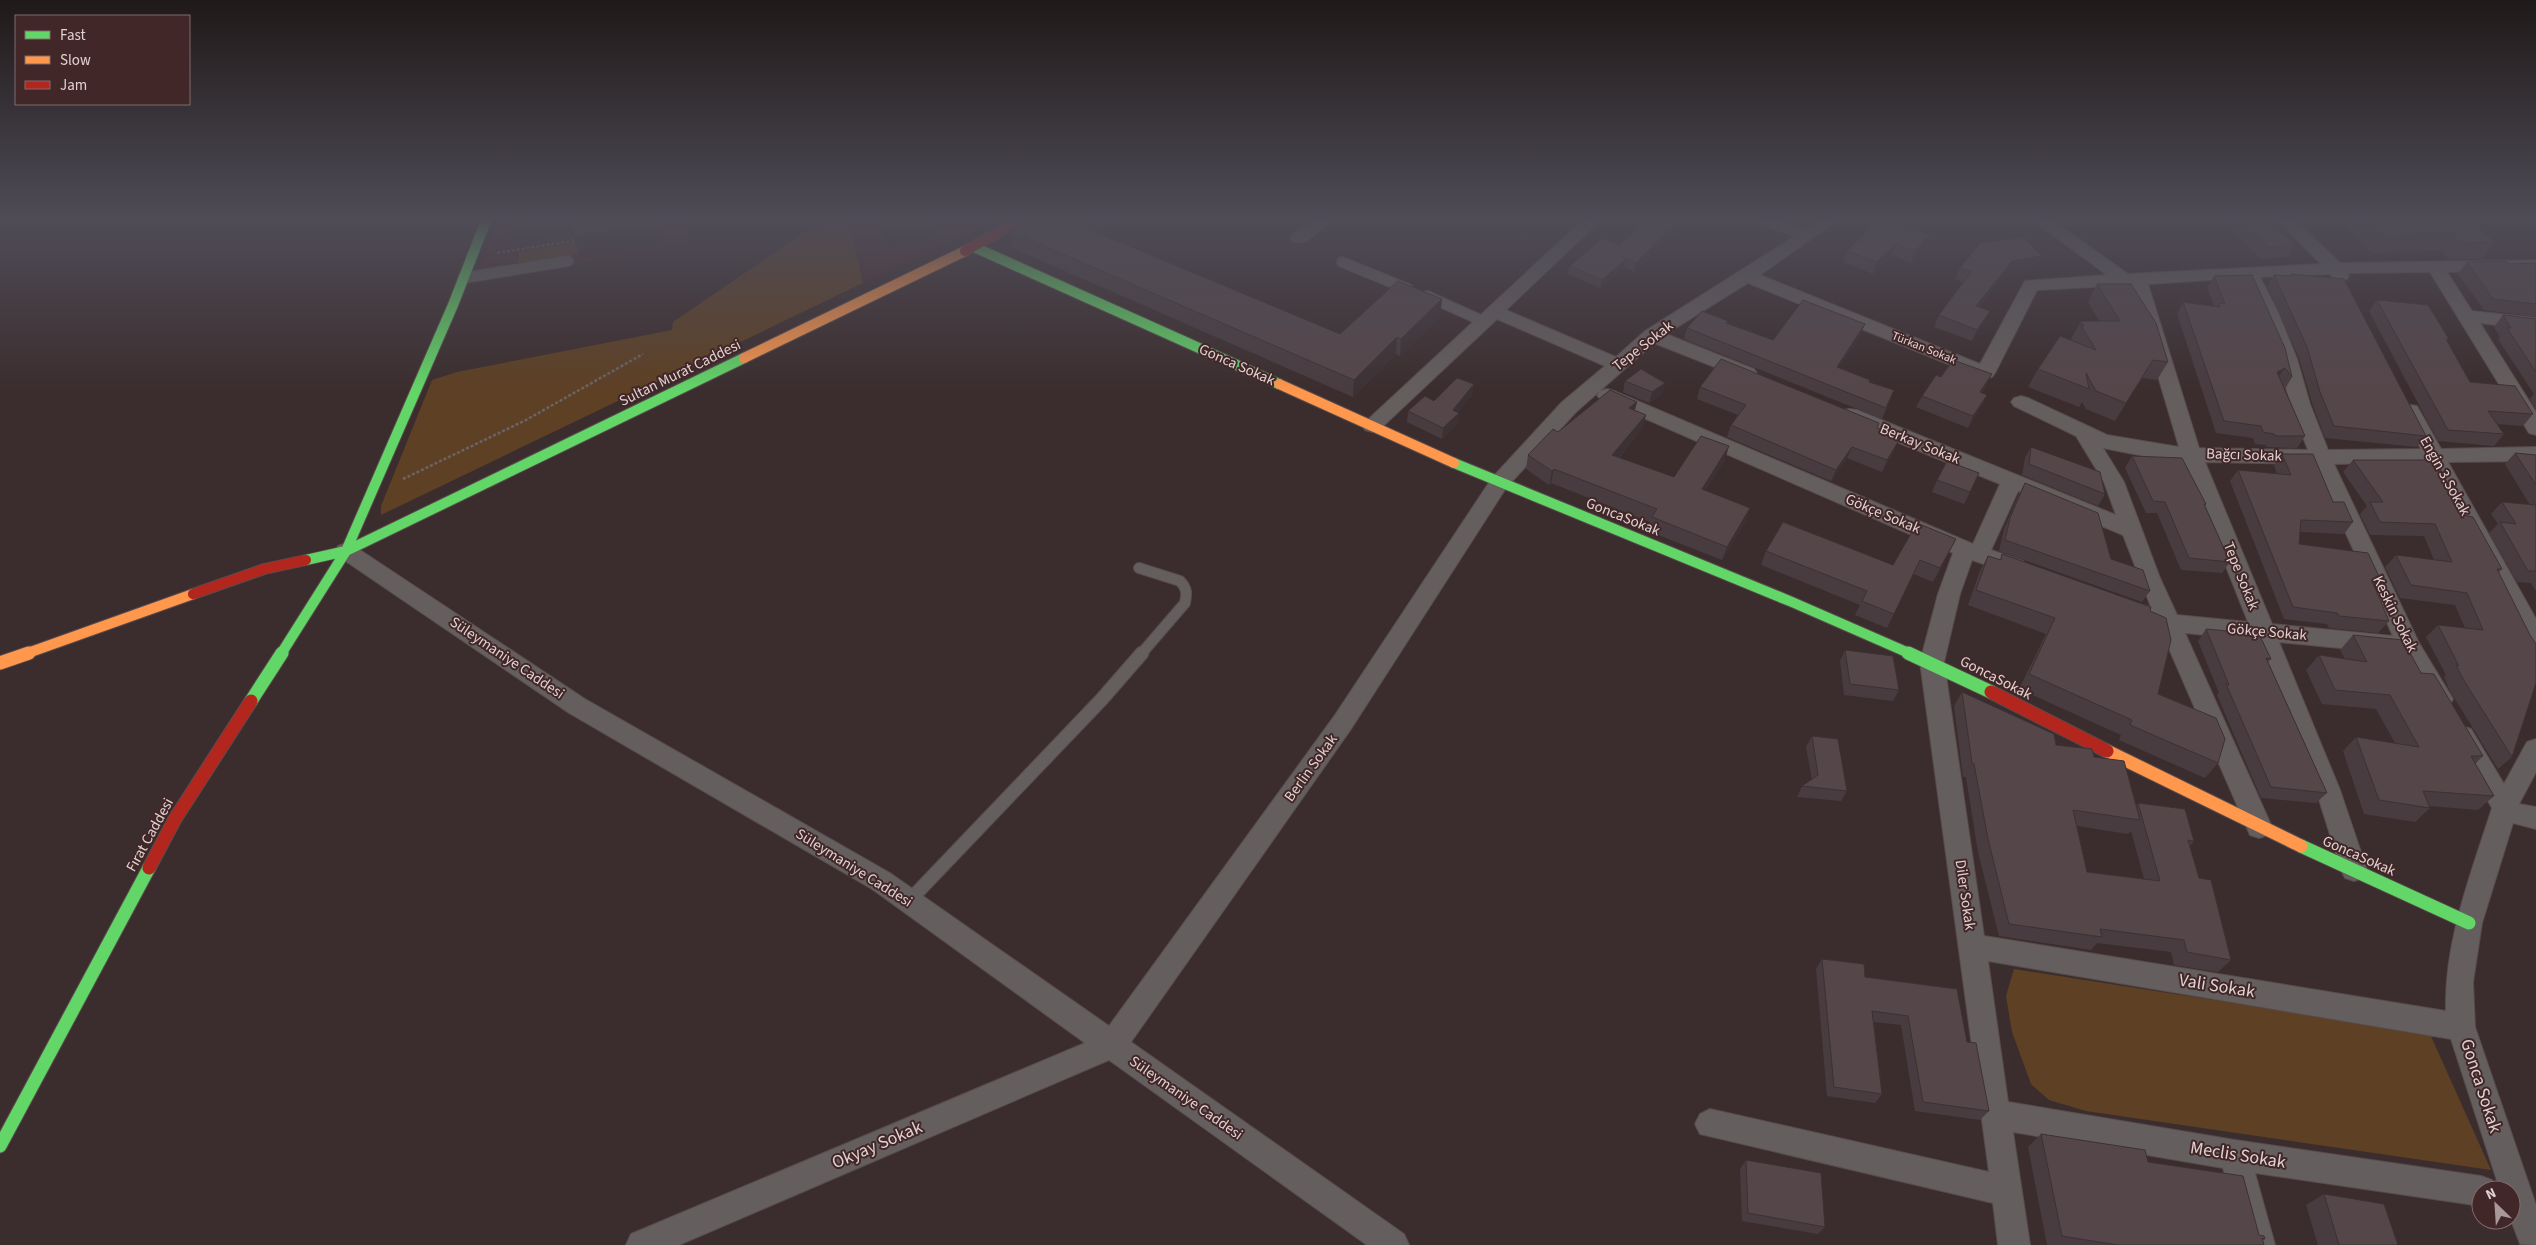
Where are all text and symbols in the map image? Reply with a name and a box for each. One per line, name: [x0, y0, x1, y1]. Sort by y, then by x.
legend: [15, 15, 190, 105]
text: Fast: [60, 25, 86, 46]
text: Slow: [60, 50, 91, 71]
text: Jam: [60, 75, 87, 96]
street label: Tepe Sokak: [1608, 315, 1678, 376]
street label: Türkan Sokak: [1889, 327, 1959, 369]
street label: Sultan Murat Caddesi: [616, 334, 744, 412]
street label: Gonca Sokak: [1196, 339, 1279, 391]
street label: Berkay Sokak: [1877, 418, 1964, 470]
street label: Engin 3.Sokak: [2414, 432, 2476, 520]
street label: Bağcı Sokak: [2206, 443, 2283, 467]
street label: Gökçe Sokak: [1842, 489, 1924, 539]
street label: GoncaSokak: [1583, 493, 1664, 542]
street label: Tepe Sokak: [2218, 539, 2264, 614]
street label: Keskin Sokak: [2367, 572, 2423, 656]
street label: Süleymaniye Caddesi: [446, 612, 568, 704]
street label: Gökçe Sokak: [2226, 618, 2308, 646]
street label: GoncaSokak: [1956, 651, 2036, 705]
street label: Berlin Sokak: [1279, 730, 1343, 806]
street label: Fırat Caddesi: [121, 794, 179, 876]
street label: Süleymaniye Caddesi: [792, 824, 916, 912]
street label: GoncaSokak: [2319, 830, 2400, 882]
street label: Diler Sokak: [1950, 858, 1980, 932]
street label: Vali Sokak: [2177, 968, 2257, 1004]
street label: Gonca Sokak: [2454, 1036, 2508, 1136]
street label: Süleymaniye Caddesi: [1125, 1051, 1247, 1145]
street label: Okyay Sokak: [828, 1115, 926, 1175]
street label: Meclis Sokak: [2188, 1135, 2288, 1175]
north arrow: [2471, 1180, 2521, 1230]
text: N: [2482, 1183, 2499, 1205]

